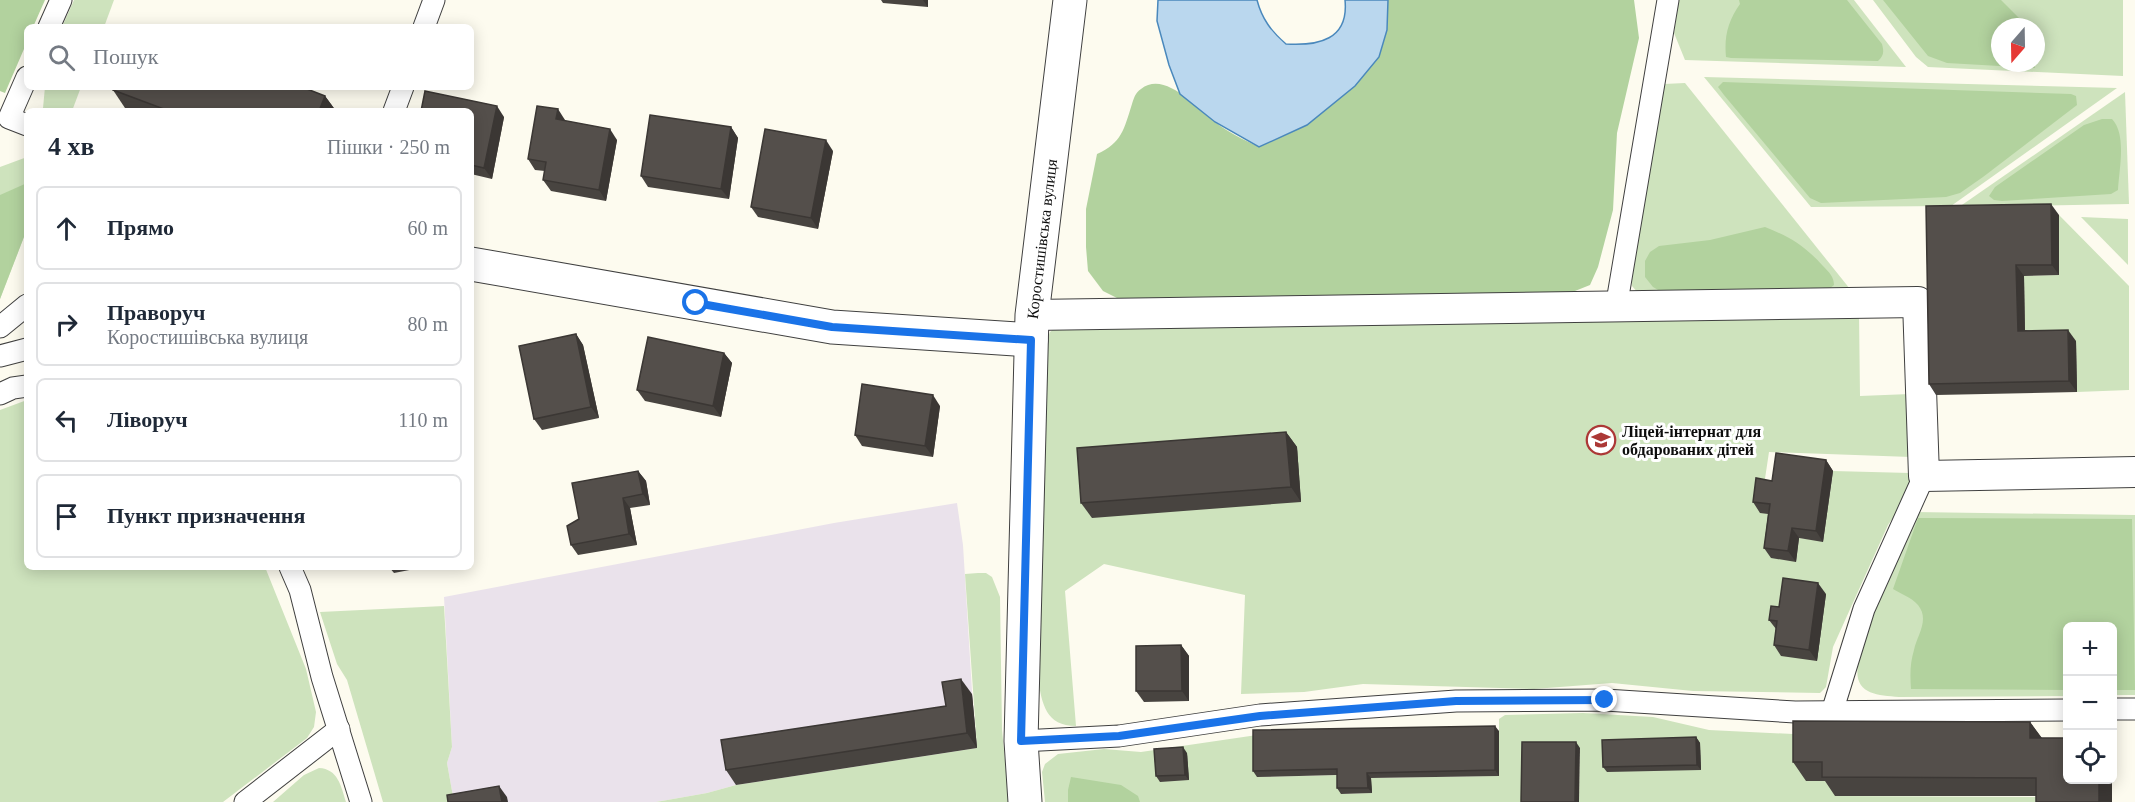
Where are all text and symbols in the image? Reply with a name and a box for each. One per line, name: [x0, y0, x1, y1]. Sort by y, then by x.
north arrow: [1991, 18, 2045, 72]
search box: [24, 24, 474, 90]
icon: search: [45, 41, 78, 74]
text: Пошук: [93, 44, 159, 69]
text: 4 хв: [48, 132, 95, 161]
text: Пішки · 250 m: [327, 136, 450, 158]
street label: Коростишівська вулиця: [1024, 157, 1061, 320]
icon: ahead: [50, 212, 83, 245]
text: Прямо: [107, 215, 174, 240]
text: 60 m: [407, 217, 448, 239]
route start: [682, 289, 708, 315]
text: Праворуч: [107, 300, 205, 325]
icon: right: [50, 308, 83, 341]
text: 80 m: [407, 313, 448, 335]
text: Коростишівська вулиця: [107, 326, 308, 348]
icon: left: [50, 404, 83, 437]
text: Ліворуч: [107, 407, 188, 432]
text: 110 m: [398, 409, 448, 431]
place label: Ліцей-інтернат для обдарованих дітей: [1622, 423, 1761, 459]
school or university icon: Ліцей-інтернат для обдарованих дітей: [1585, 424, 1617, 456]
icon: arrive: [50, 500, 83, 533]
text: Пункт призначення: [107, 503, 305, 528]
map controls: [2063, 622, 2117, 784]
button: +: [2063, 622, 2117, 676]
button: −: [2063, 676, 2117, 730]
route end: [1591, 686, 1617, 712]
button: locate: [2063, 730, 2117, 784]

